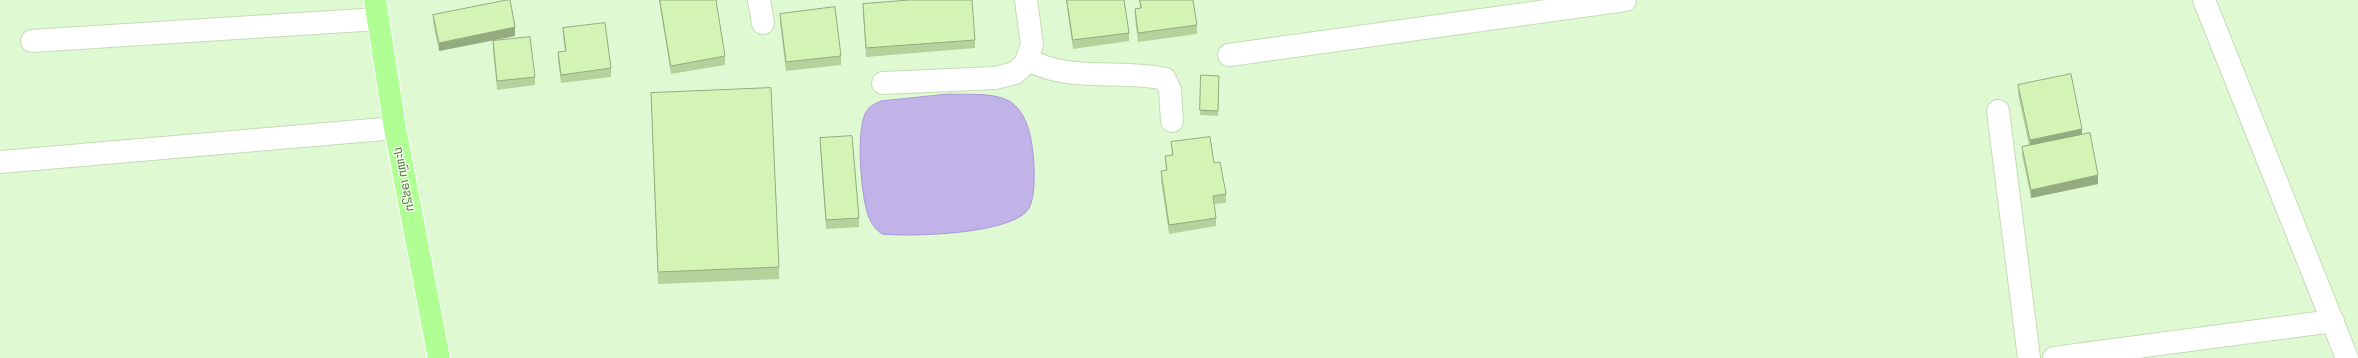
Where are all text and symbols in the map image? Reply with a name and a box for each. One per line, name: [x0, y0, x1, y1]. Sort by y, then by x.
street label: ຖະໜົນ ເອຊຽນ: [392, 145, 418, 213]

